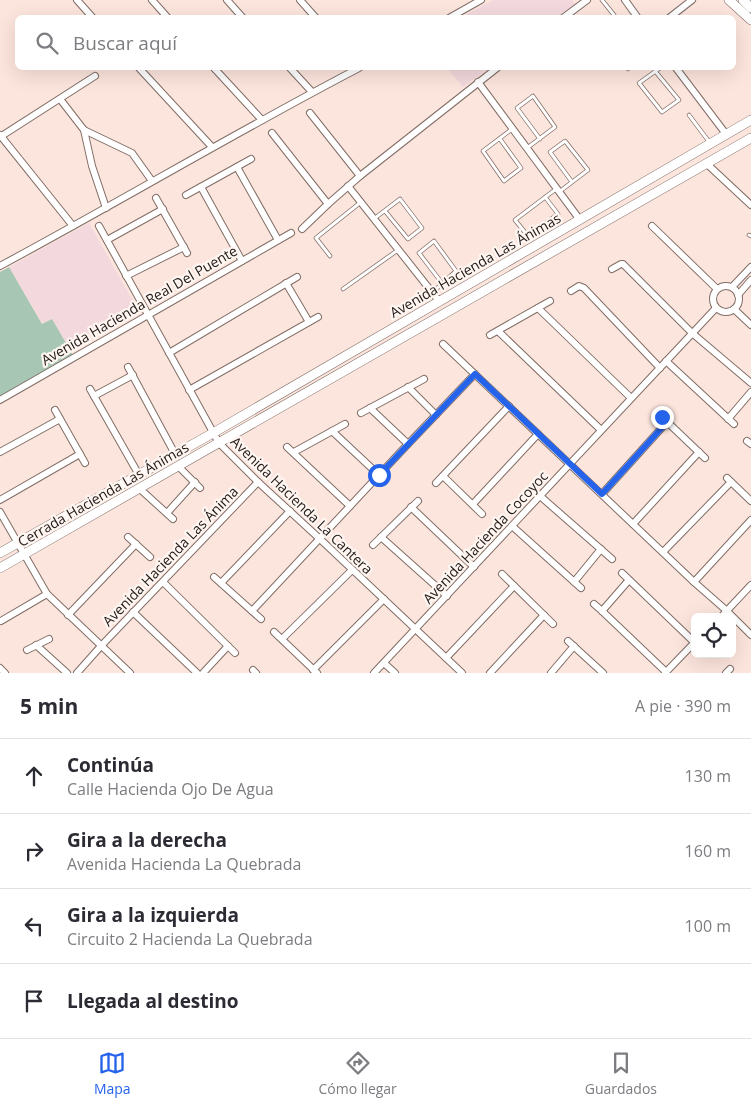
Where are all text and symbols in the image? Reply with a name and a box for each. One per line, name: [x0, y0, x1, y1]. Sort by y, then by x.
search box: [15, 15, 736, 70]
icon: search: [33, 29, 61, 57]
text: Buscar aquí: [73, 30, 177, 56]
street label: Avenida Hacienda Las Ánimas: [386, 208, 564, 322]
street label: Avenida Hacienda Real Del Puente: [37, 241, 241, 369]
route end: [651, 406, 674, 429]
street label: Avenida Hacienda La Cantera: [227, 432, 377, 578]
street label: Cerrada Hacienda Las Ánimas: [14, 437, 192, 551]
route start: [368, 464, 391, 487]
street label: Avenida Hacienda Cocoyoc: [418, 466, 552, 608]
street label: Avenida Hacienda Las Ánima: [98, 482, 242, 630]
map controls: [691, 613, 736, 658]
button: locate: [691, 613, 736, 658]
text: 5 min: [20, 692, 78, 720]
text: A pie · 390 m: [635, 695, 731, 717]
text: Continúa: [67, 752, 154, 778]
icon: ahead: [20, 762, 48, 790]
text: 130 m: [685, 765, 731, 787]
text: Calle Hacienda Ojo De Agua: [67, 778, 274, 800]
text: Gira a la derecha: [67, 827, 227, 853]
icon: right: [20, 837, 48, 865]
text: 160 m: [685, 840, 731, 862]
text: Avenida Hacienda La Quebrada: [67, 853, 301, 875]
text: Gira a la izquierda: [67, 902, 239, 928]
icon: left: [20, 912, 48, 940]
text: 100 m: [685, 915, 731, 937]
text: Circuito 2 Hacienda La Quebrada: [67, 928, 313, 950]
icon: arrive: [20, 987, 48, 1015]
text: Llegada al destino: [67, 988, 239, 1014]
tab: Mapa: [94, 1049, 131, 1098]
tab: Cómo llegar: [319, 1049, 397, 1098]
tab: Guardados: [585, 1049, 657, 1098]

